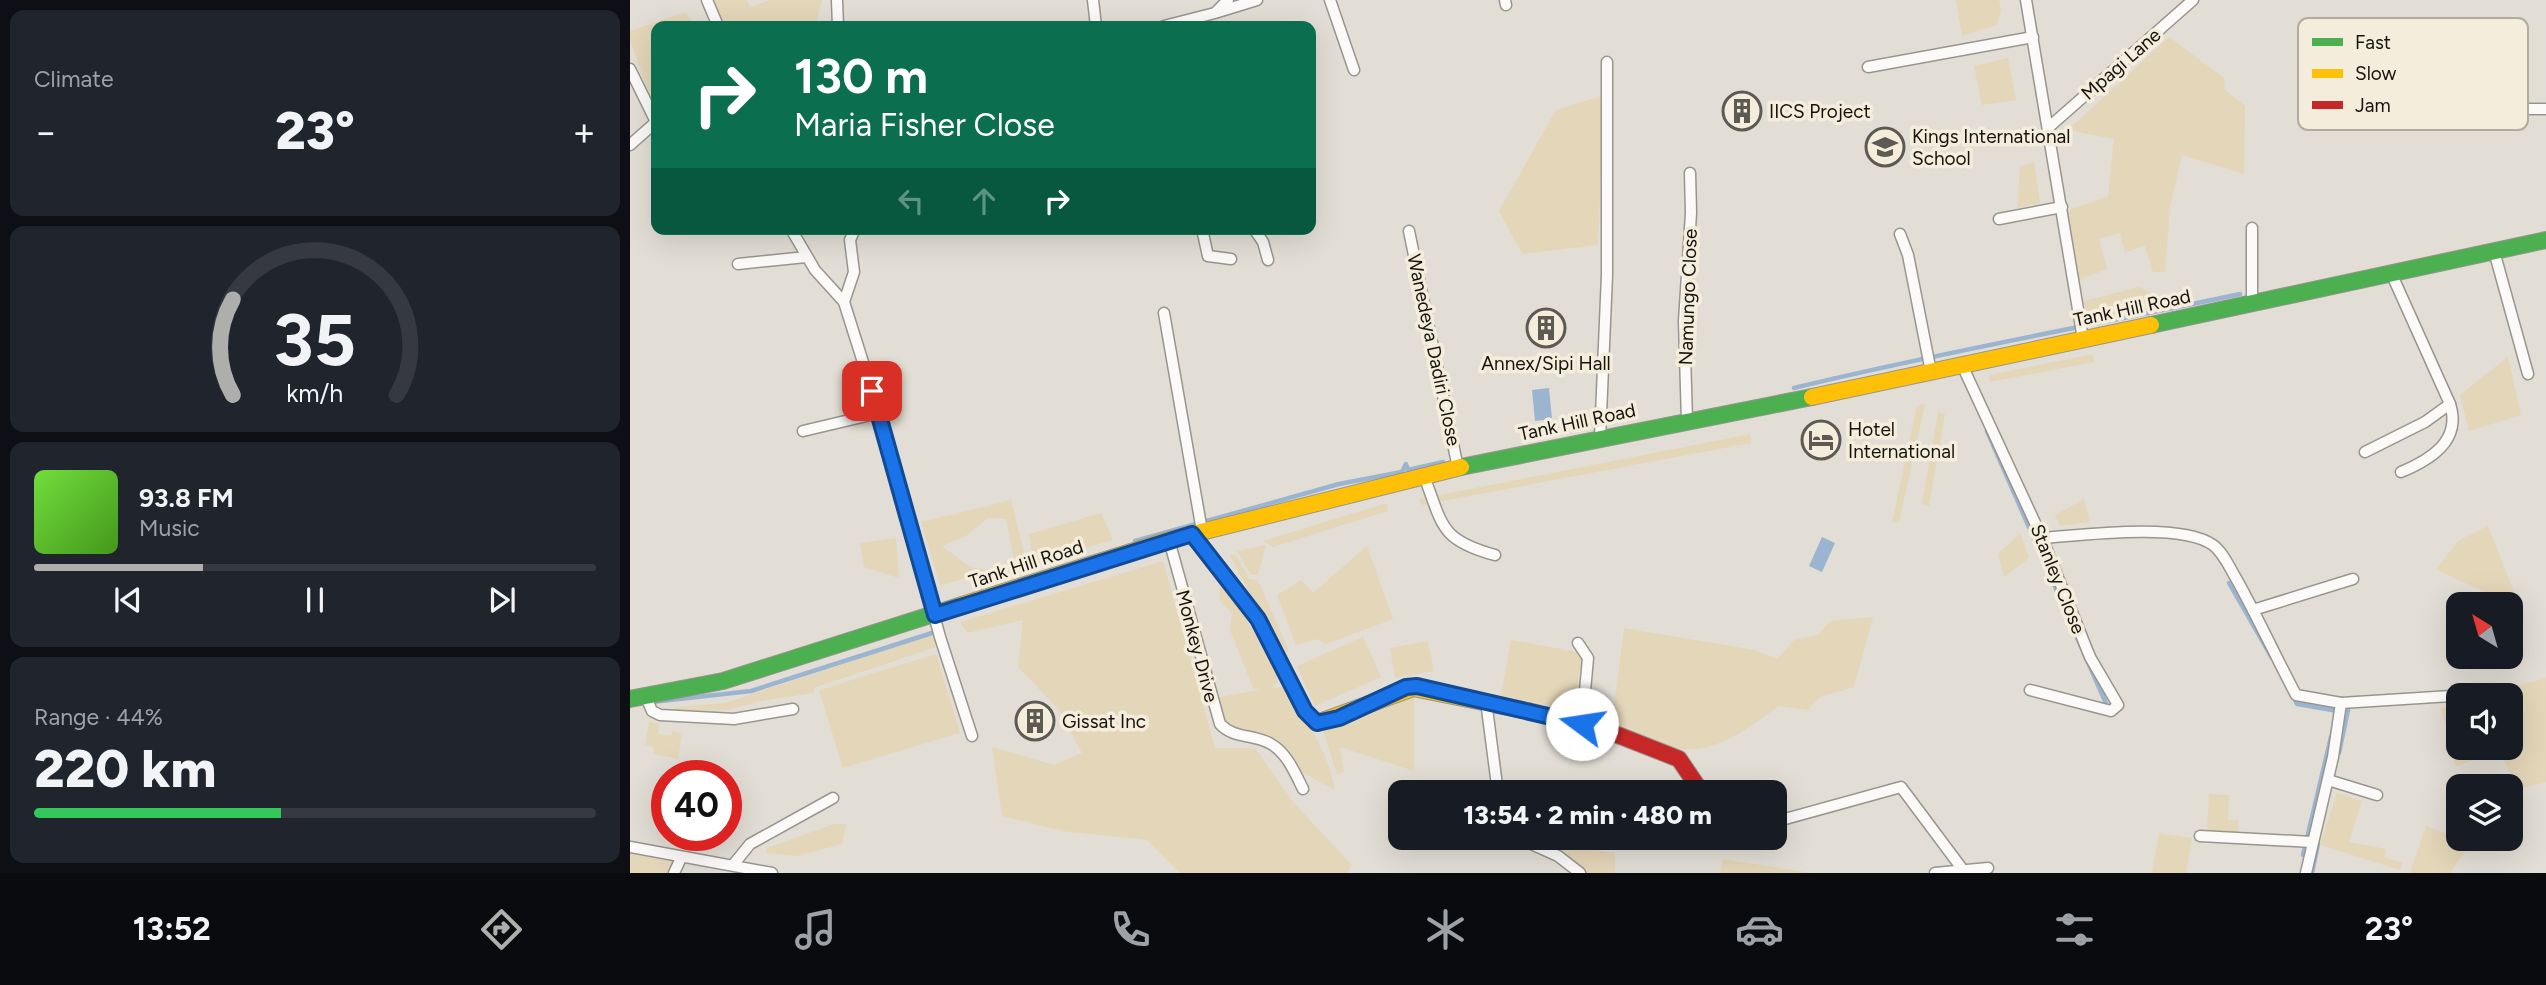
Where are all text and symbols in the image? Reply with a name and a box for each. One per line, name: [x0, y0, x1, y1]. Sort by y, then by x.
legend: [2298, 18, 2528, 130]
street label: Mpagi Lane: [2077, 23, 2165, 105]
text: Fast: [2355, 31, 2391, 54]
text: 130 m: [794, 46, 928, 105]
icon: right: [679, 49, 770, 140]
text: Slow: [2355, 62, 2397, 85]
text: Climate: [34, 65, 113, 93]
building icon: IICS Project: [1721, 90, 1763, 132]
text: Jam: [2355, 94, 2391, 117]
text: 23°: [275, 100, 355, 162]
place label: IICS Project: [1769, 100, 1871, 123]
text: Maria Fisher Close: [794, 106, 1055, 144]
text: −: [34, 109, 58, 155]
text: +: [572, 109, 596, 155]
place label: Kings International School: [1912, 125, 2070, 170]
school or university icon: Kings International School: [1864, 126, 1906, 168]
icon: left: [892, 182, 930, 220]
icon: ahead: [965, 182, 1003, 220]
icon: right: [1038, 182, 1076, 220]
street label: Namungo Close: [1674, 228, 1702, 366]
street label: Wanedeya Dadiri Close: [1402, 252, 1466, 448]
street label: Tank Hill Road: [2071, 284, 2193, 332]
text: 35: [274, 296, 356, 383]
building icon: Annex/Sipi Hall: [1525, 307, 1567, 349]
place label: Annex/Sipi Hall: [1481, 352, 1611, 375]
pin: [842, 361, 902, 421]
icon: arrive: [853, 372, 891, 410]
text: km/h: [286, 377, 344, 407]
street label: Tank Hill Road: [1516, 398, 1638, 446]
place label: Hotel International: [1848, 418, 1955, 463]
hotel icon: Hotel International: [1800, 419, 1842, 461]
text: 93.8 FM: [139, 482, 234, 514]
text: Music: [139, 514, 200, 542]
street label: Stanley Close: [2026, 521, 2090, 637]
street label: Tank Hill Road: [966, 535, 1086, 593]
icon: previous: [109, 581, 147, 619]
icon: pause: [296, 581, 334, 619]
icon: next: [483, 581, 521, 619]
street label: Monkey Drive: [1171, 587, 1223, 705]
north arrow: [2446, 592, 2524, 668]
map controls: [2446, 592, 2523, 851]
button: sound: [2446, 683, 2523, 760]
position arrow: [1545, 687, 1619, 761]
building icon: Gissat Inc: [1014, 700, 1056, 742]
text: Range · 44%: [34, 703, 163, 731]
place label: Gissat Inc: [1062, 710, 1146, 733]
text: 220 km: [34, 738, 216, 800]
speed limit sign: 40: [651, 760, 742, 851]
button: layers: [2446, 774, 2523, 851]
text: 13:54 · 2 min · 480 m: [1463, 799, 1712, 831]
icon: directions: [477, 905, 526, 954]
icon: music: [791, 905, 840, 954]
icon: phone: [1106, 905, 1155, 954]
icon: climate: [1421, 905, 1470, 954]
icon: car: [1735, 905, 1784, 954]
icon: filters: [2050, 905, 2099, 954]
text: 13:52: [133, 910, 211, 948]
text: 23°: [2365, 910, 2413, 948]

